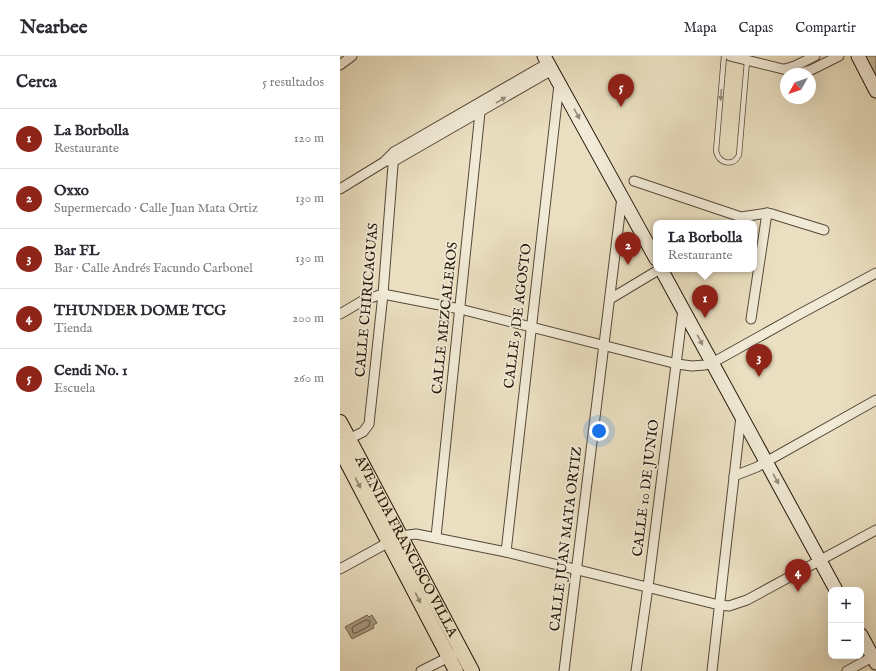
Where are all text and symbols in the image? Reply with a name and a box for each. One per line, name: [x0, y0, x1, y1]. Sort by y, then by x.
text: Nearbee: [20, 16, 87, 40]
text: Mapa: [684, 19, 717, 37]
text: Capas: [739, 19, 773, 37]
text: Compartir: [795, 19, 856, 37]
north arrow: [780, 68, 816, 104]
text: Cerca: [16, 72, 57, 93]
text: 5 resultados: [262, 74, 324, 91]
pin: 5: [608, 74, 634, 107]
one-way arrow: [717, 89, 724, 101]
one-way arrow: [495, 96, 507, 103]
one-way arrow: [574, 109, 580, 120]
text: La Borbolla: [54, 121, 129, 140]
text: 1: [27, 130, 31, 147]
text: 120 m: [294, 130, 324, 147]
text: Restaurante: [54, 140, 119, 157]
text: Oxxo: [54, 181, 89, 200]
text: 2: [26, 190, 32, 207]
text: 130 m: [295, 190, 324, 207]
text: Supermercado · Calle Juan Mata Ortiz: [54, 200, 258, 217]
popup: [653, 220, 757, 272]
street label: CALLE CHIRICAGUAS: [351, 222, 383, 378]
text: La Borbolla: [668, 228, 742, 247]
pin: 2: [615, 232, 641, 265]
text: Bar FL: [54, 241, 99, 260]
street label: CALLE MEZCALEROS: [428, 241, 462, 395]
street label: CALLE 9 DE AGOSTO: [500, 242, 536, 390]
text: Restaurante: [668, 247, 733, 264]
text: 3: [27, 250, 31, 267]
text: 130 m: [295, 250, 324, 267]
text: Bar · Calle Andrés Facundo Carbonel: [54, 260, 253, 277]
pin: 1: [692, 285, 718, 318]
text: THUNDER DOME TCG: [54, 301, 226, 320]
text: 4: [26, 310, 32, 327]
text: 200 m: [292, 310, 324, 327]
text: Tienda: [54, 320, 92, 337]
one-way arrow: [696, 334, 703, 346]
pin: 3: [746, 344, 772, 377]
text: Cendi No. 1: [54, 361, 128, 380]
text: 5: [27, 370, 31, 387]
text: 260 m: [293, 370, 324, 387]
text: Escuela: [54, 380, 95, 397]
street label: CALLE 10 DE JUNIO: [629, 418, 663, 558]
your location: [589, 421, 609, 441]
street label: CALLE JUAN MATA ORTIZ: [546, 445, 586, 632]
street label: AVENIDA FRANCISCO VILLA: [350, 452, 462, 641]
one-way arrow: [772, 473, 779, 485]
one-way arrow: [355, 477, 361, 489]
pin: 4: [785, 559, 811, 592]
map controls: [828, 587, 864, 659]
button: +: [828, 587, 864, 623]
one-way arrow: [415, 593, 422, 604]
button: −: [828, 623, 864, 659]

